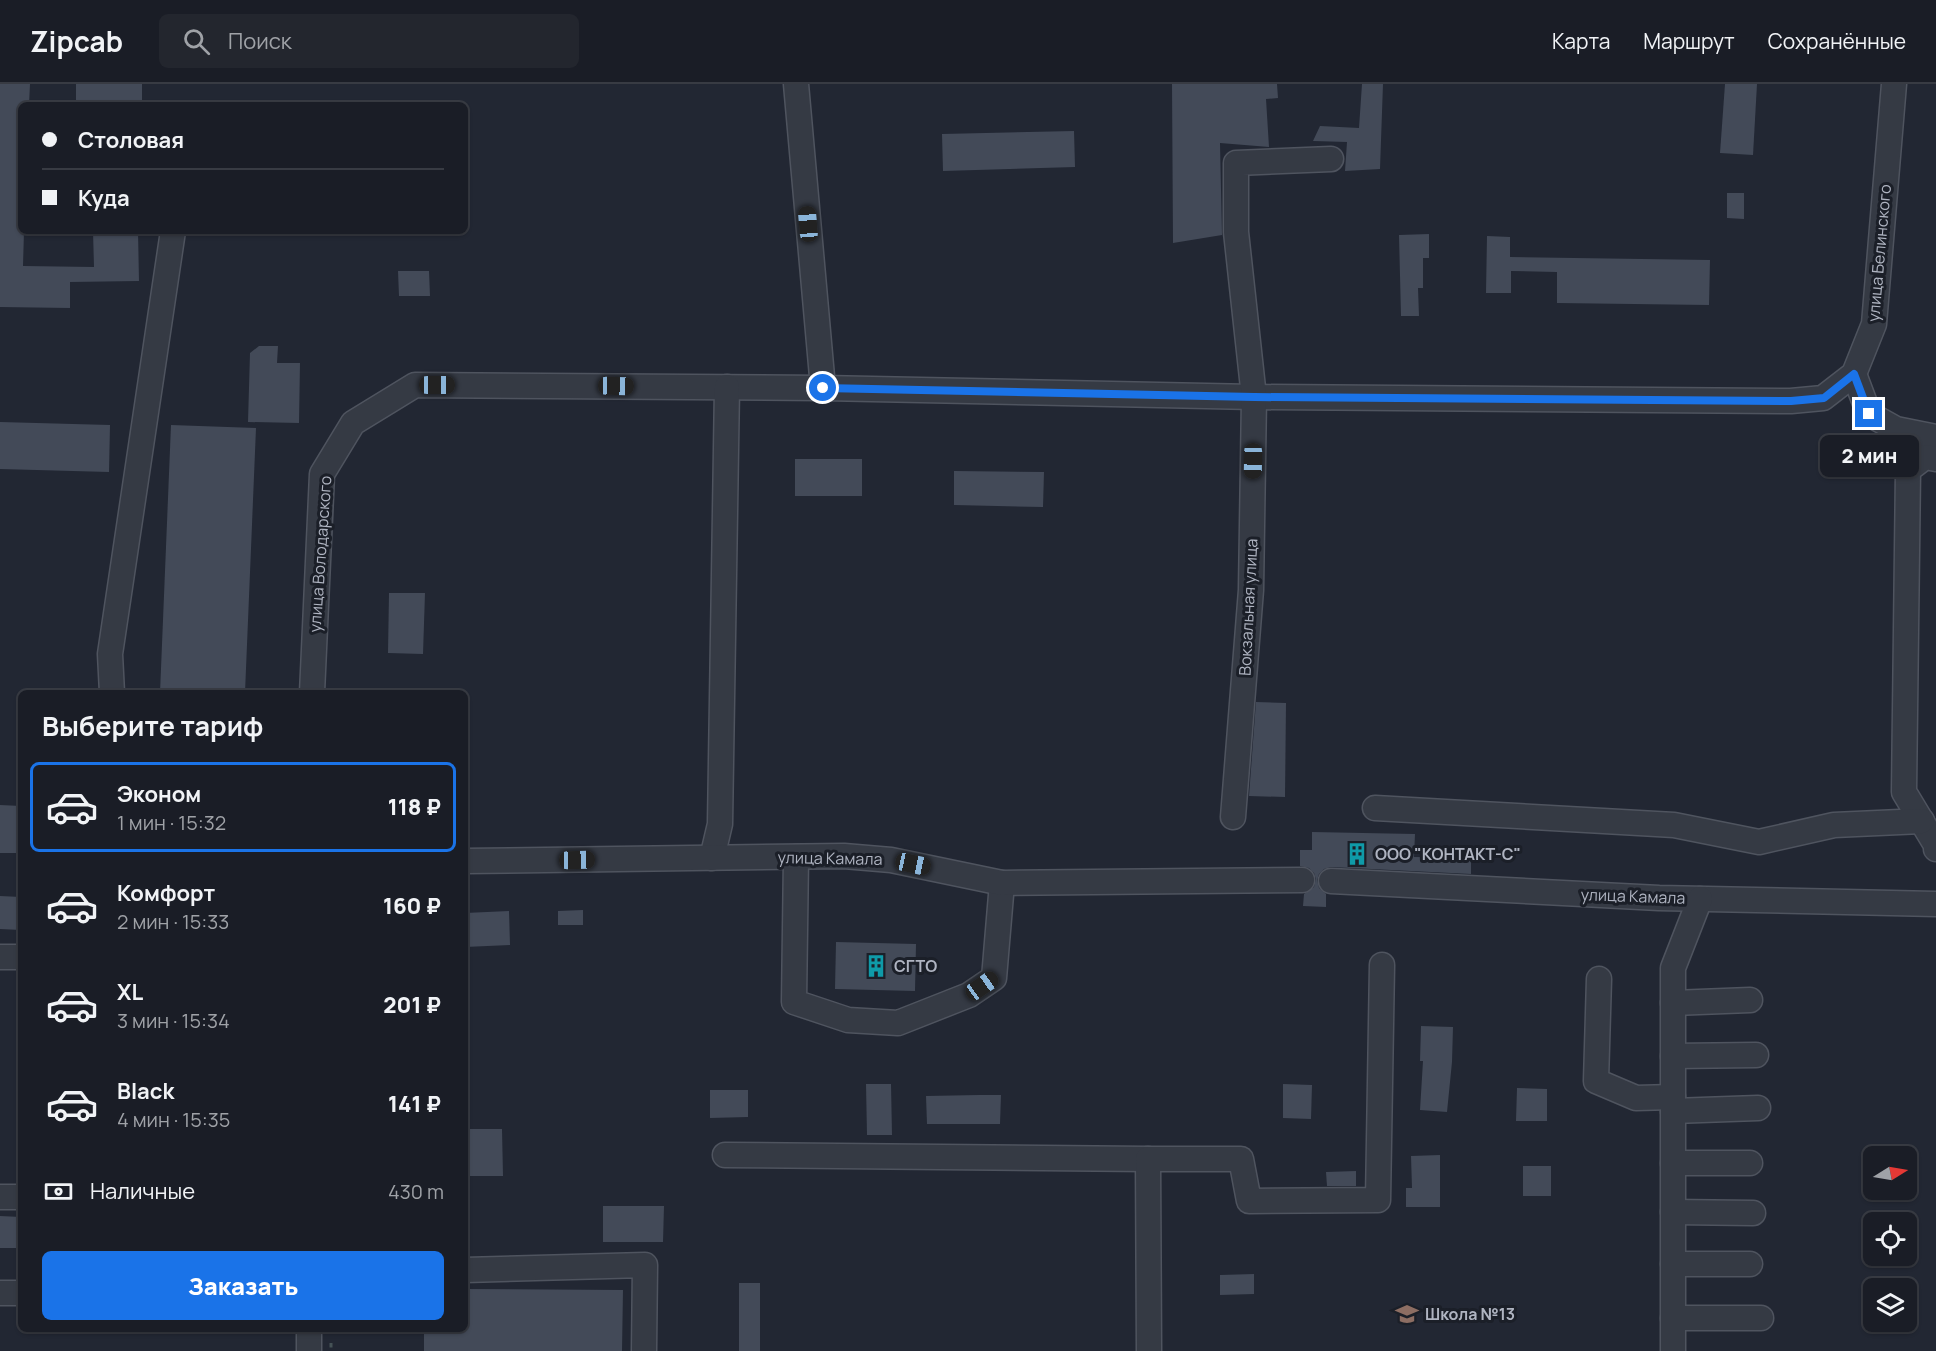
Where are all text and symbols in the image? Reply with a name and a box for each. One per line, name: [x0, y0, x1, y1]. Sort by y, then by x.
search box: [159, 14, 579, 68]
text: Zipcab: [30, 22, 123, 60]
icon: search: [180, 25, 213, 58]
text: Поиск: [228, 26, 292, 56]
text: Карта: [1552, 27, 1610, 55]
text: Маршрут: [1643, 27, 1735, 55]
text: Сохранённые: [1768, 27, 1906, 55]
text: Столовая: [78, 125, 184, 155]
text: Куда: [78, 183, 130, 213]
street label: улица Белинского: [1862, 183, 1896, 323]
car: [797, 205, 819, 243]
route start: [809, 374, 836, 401]
car: [419, 376, 455, 394]
car: [598, 377, 634, 395]
route end: [1855, 400, 1882, 427]
callout: 2 мин: [1820, 435, 1918, 477]
text: 2 мин: [1842, 442, 1897, 469]
car: [1244, 443, 1262, 479]
street label: улица Володарского: [304, 475, 336, 633]
street label: Вокзальная улица: [1233, 538, 1263, 676]
text: Выберите тариф: [42, 707, 263, 744]
text: Эконом: [117, 779, 201, 809]
icon: car: [45, 780, 99, 834]
text: 118 ₽: [388, 792, 441, 822]
text: 1 мин · 15:32: [117, 809, 226, 836]
building icon: ООО "КОНТАКТ-С": [1344, 841, 1370, 867]
place label: ООО "КОНТАКТ-С": [1375, 843, 1521, 865]
street label: улица Камала: [777, 846, 883, 870]
car: [559, 851, 595, 869]
car: [894, 851, 932, 877]
text: Комфорт: [117, 878, 215, 908]
icon: car: [45, 879, 99, 933]
street label: улица Камала: [1580, 883, 1686, 909]
text: 160 ₽: [383, 891, 441, 921]
text: 2 мин · 15:33: [117, 908, 229, 935]
building icon: СГТО: [863, 953, 889, 979]
place label: СГТО: [894, 955, 937, 977]
car: [962, 968, 1002, 1004]
text: XL: [117, 977, 143, 1007]
icon: car: [45, 978, 99, 1032]
text: 201 ₽: [383, 990, 441, 1020]
text: 3 мин · 15:34: [117, 1007, 230, 1034]
text: Black: [117, 1076, 174, 1106]
icon: car: [45, 1077, 99, 1131]
text: 141 ₽: [388, 1089, 441, 1119]
text: 4 мин · 15:35: [117, 1106, 230, 1133]
north arrow: [1863, 1146, 1917, 1200]
map controls: [1863, 1146, 1917, 1332]
icon: cash: [42, 1175, 75, 1208]
text: Наличные: [90, 1176, 195, 1206]
text: 430 m: [388, 1178, 444, 1205]
button: locate: [1863, 1212, 1917, 1266]
button: Заказать: [42, 1251, 444, 1320]
button: layers: [1863, 1278, 1917, 1332]
school or university icon: Школа №13: [1394, 1301, 1420, 1327]
place label: Школа №13: [1425, 1303, 1515, 1325]

